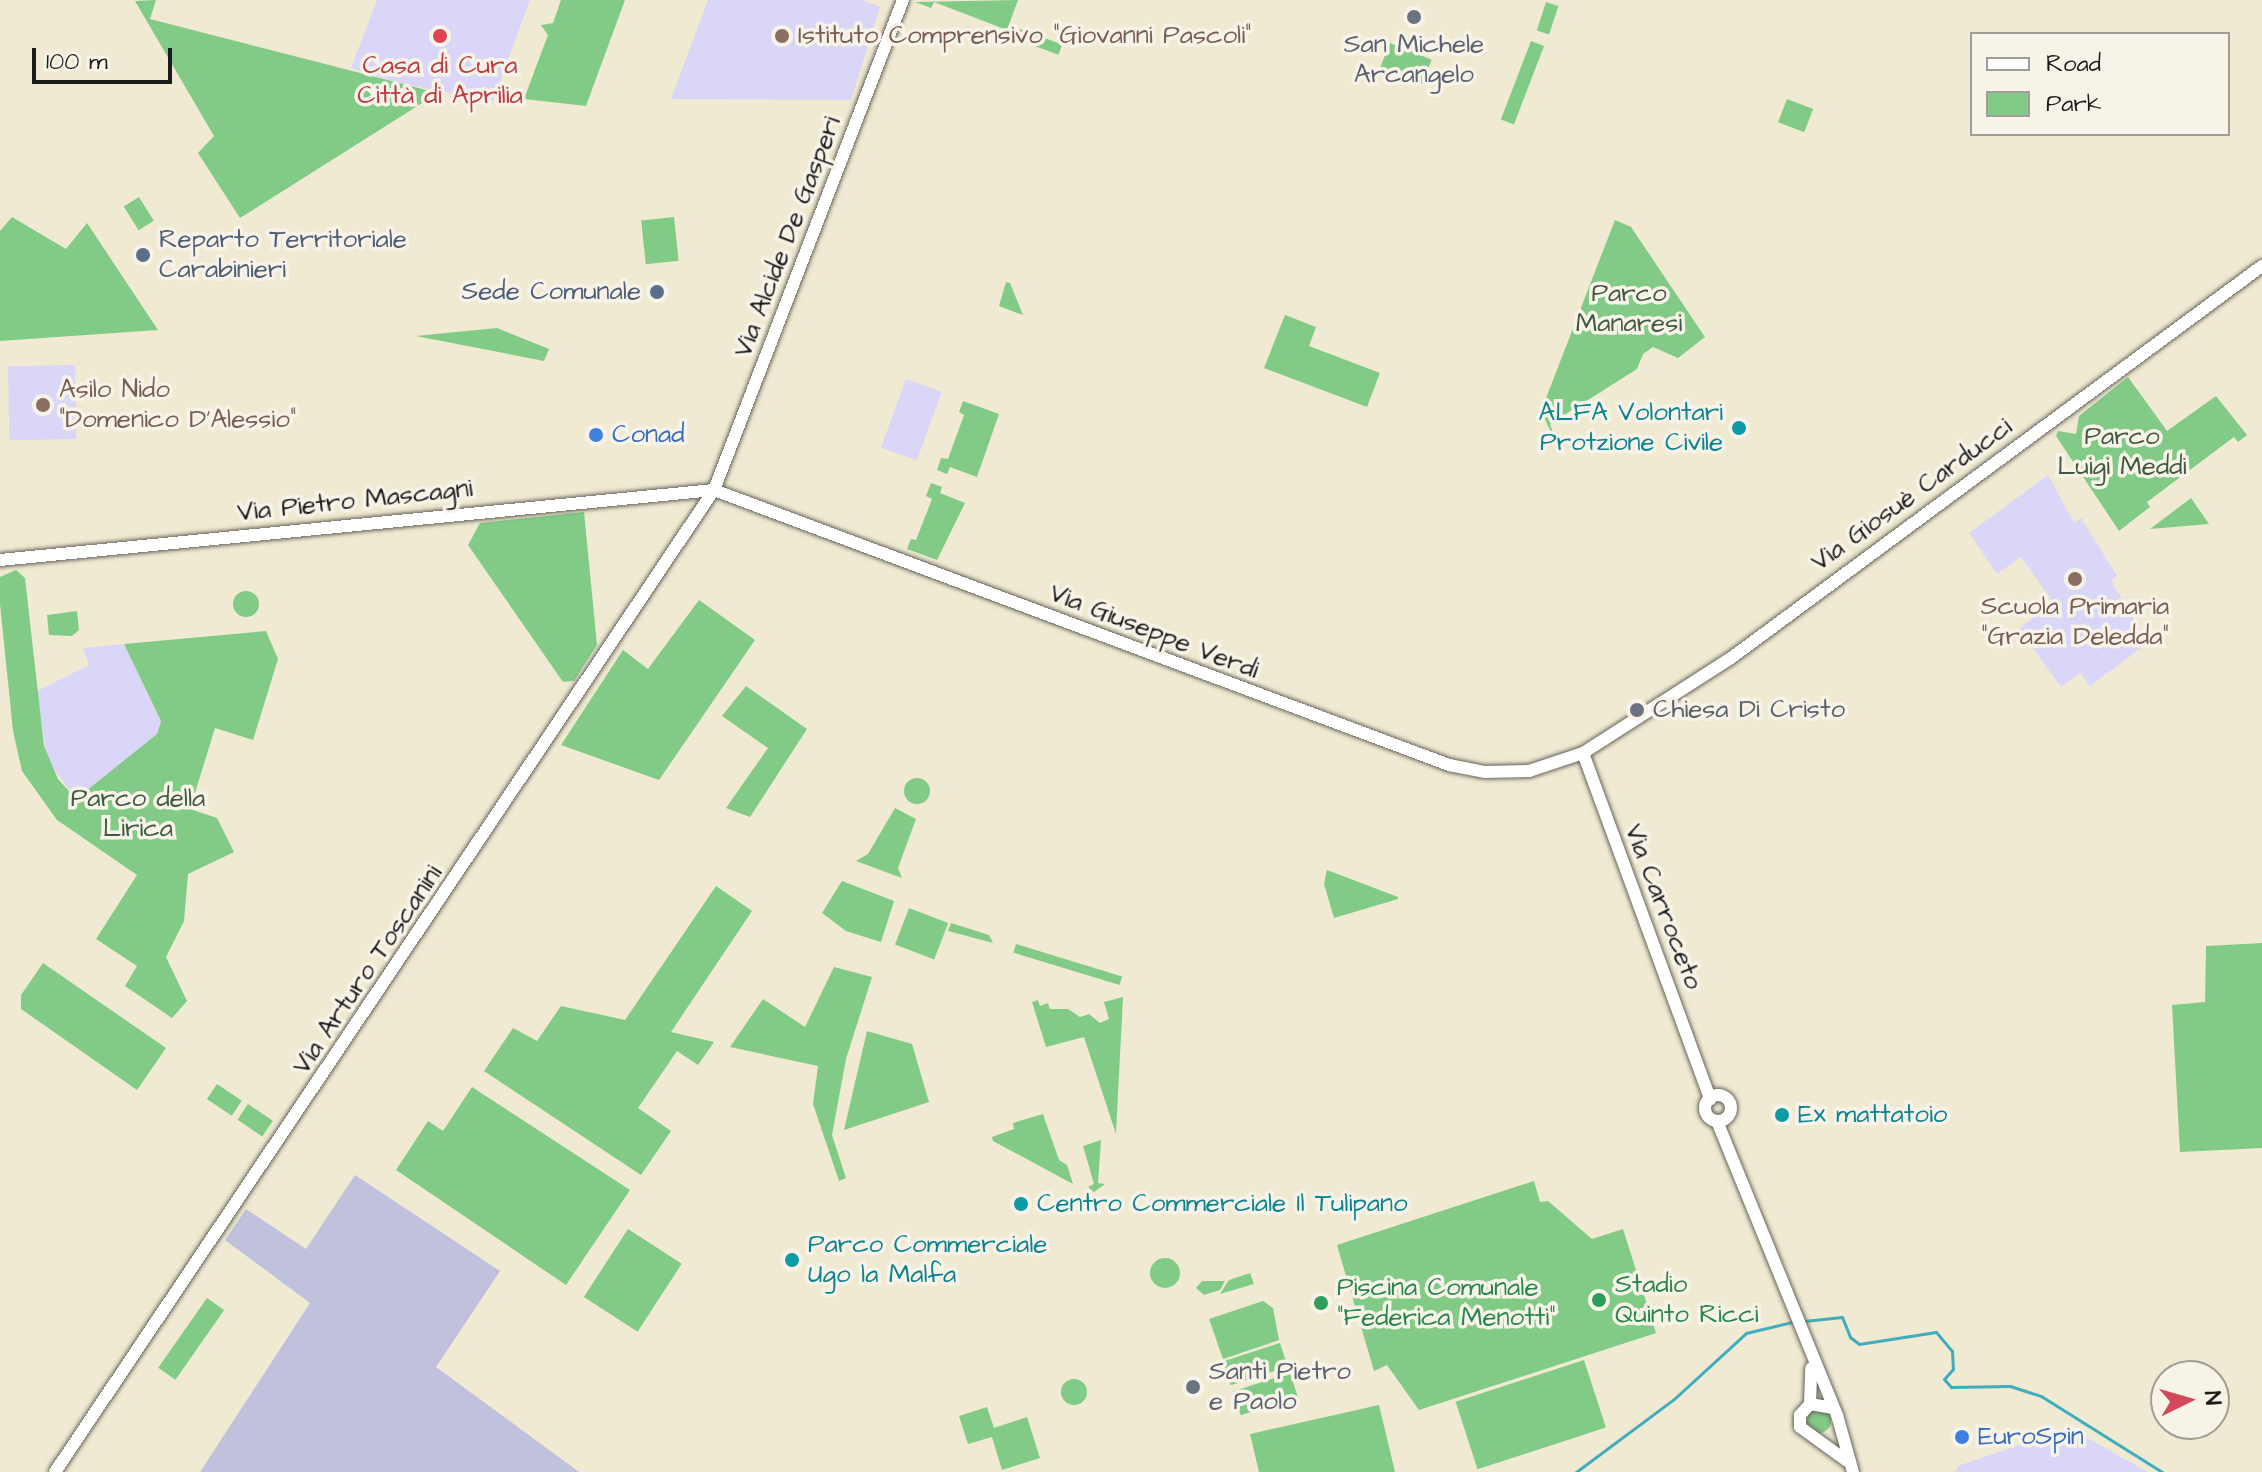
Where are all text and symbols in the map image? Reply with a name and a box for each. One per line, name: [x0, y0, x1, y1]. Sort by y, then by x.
marker: San Michele Arcangelo: [1405, 8, 1423, 26]
place label: Istituto Comprensivo "Giovanni Pascoli": [798, 20, 1251, 52]
marker: Casa di Cura Città di Aprilia: [429, 25, 451, 47]
marker: Istituto Comprensivo "Giovanni Pascoli": [773, 27, 791, 45]
place label: San Michele Arcangelo: [1344, 29, 1484, 90]
scale bar: [36, 32, 176, 82]
legend: [1970, 32, 2230, 136]
text: 100 m: [46, 45, 108, 79]
text: Road: [2046, 47, 2101, 81]
place label: Casa di Cura Città di Aprilia: [357, 50, 523, 112]
text: Park: [2046, 87, 2102, 121]
street label: Via Alcide De Gasperi: [728, 112, 848, 362]
place label: Reparto Territoriale Carabinieri: [159, 224, 407, 286]
marker: Reparto Territoriale Carabinieri: [134, 246, 152, 264]
place label: Sede Comunale: [462, 276, 641, 308]
park label: Parco Manaresi: [1576, 278, 1682, 340]
marker: Sede Comunale: [648, 283, 666, 301]
place label: Asilo Nido "Domenico D'Alessio": [59, 374, 296, 436]
marker: Asilo Nido "Domenico D'Alessio": [34, 396, 52, 414]
place label: ALFA Volontari Protzione Civile: [1539, 397, 1723, 458]
street label: Via Giosuè Carducci: [1806, 412, 2018, 578]
place label: Conad: [612, 419, 685, 451]
marker: ALFA Volontari Protzione Civile: [1730, 419, 1748, 437]
park label: Parco Luigi Meddi: [2057, 421, 2187, 482]
marker: Conad: [587, 426, 605, 444]
street label: Via Pietro Mascagni: [236, 473, 474, 529]
marker: Scuola Primaria "Grazia Deledda": [2066, 570, 2084, 588]
street label: Via Giuseppe Verdi: [1045, 578, 1263, 686]
place label: Scuola Primaria "Grazia Deledda": [1981, 591, 2169, 652]
place label: Chiesa Di Cristo: [1653, 694, 1845, 726]
marker: Chiesa Di Cristo: [1628, 701, 1646, 719]
park label: Parco della Lirica: [71, 783, 205, 844]
street label: Via Carroceto: [1617, 820, 1709, 994]
street label: Via Arturo Toscanini: [286, 860, 450, 1080]
place label: Ex mattatoio: [1798, 1099, 1947, 1131]
marker: Ex mattatoio: [1773, 1106, 1791, 1124]
place label: Centro Commerciale Il Tulipano: [1037, 1188, 1408, 1220]
marker: Centro Commerciale Il Tulipano: [1012, 1195, 1030, 1213]
place label: Parco Commerciale Ugo la Malfa: [808, 1229, 1047, 1290]
marker: Parco Commerciale Ugo la Malfa: [783, 1251, 801, 1269]
place label: Stadio Quinto Ricci: [1615, 1269, 1759, 1330]
place label: Piscina Comunale "Federica Menotti": [1337, 1272, 1555, 1334]
marker: Stadio Quinto Ricci: [1590, 1291, 1608, 1309]
marker: Piscina Comunale "Federica Menotti": [1312, 1294, 1330, 1312]
place label: Santi Pietro e Paolo: [1209, 1356, 1351, 1418]
north arrow: [2150, 1360, 2230, 1440]
marker: Santi Pietro e Paolo: [1184, 1378, 1202, 1396]
text: N: [2196, 1390, 2228, 1406]
place label: EuroSpin: [1978, 1421, 2084, 1453]
marker: EuroSpin: [1953, 1428, 1971, 1446]

